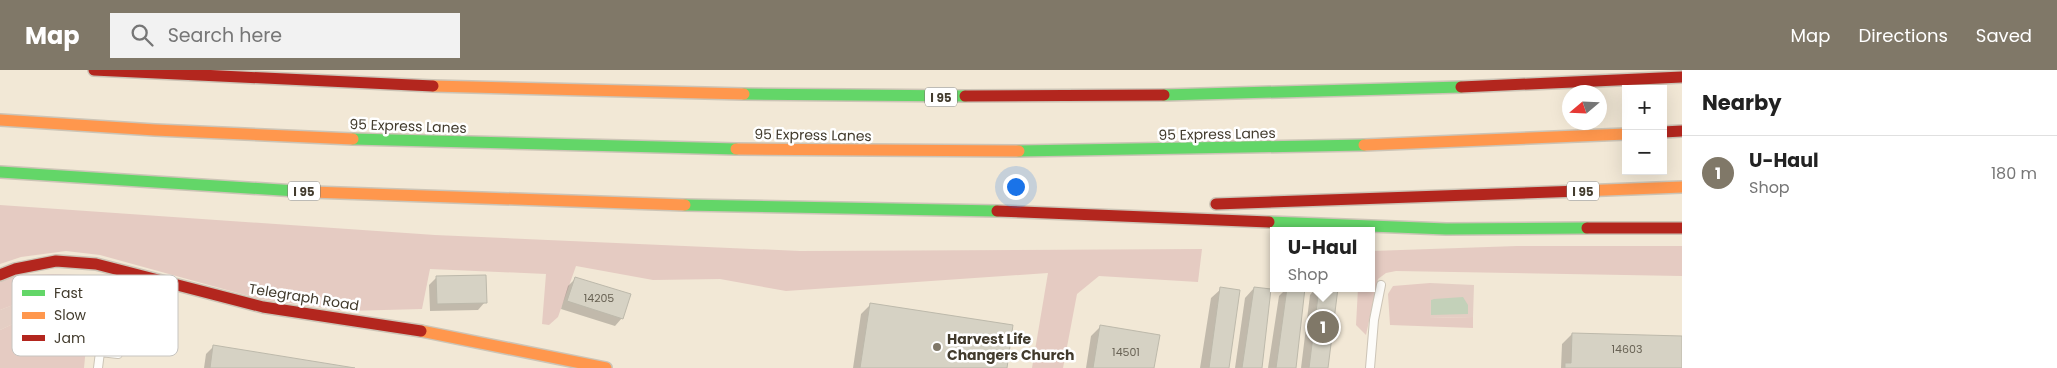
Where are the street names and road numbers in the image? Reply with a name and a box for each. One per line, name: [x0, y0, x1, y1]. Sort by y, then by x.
road number: I 95: [925, 88, 957, 106]
street label: 95 Express Lanes: [349, 114, 467, 138]
street label: 95 Express Lanes: [1158, 123, 1276, 145]
street label: 95 Express Lanes: [754, 124, 872, 146]
road number: I 95: [288, 182, 320, 200]
road number: I 95: [1567, 182, 1599, 200]
street label: Telegraph Road: [248, 278, 360, 316]

